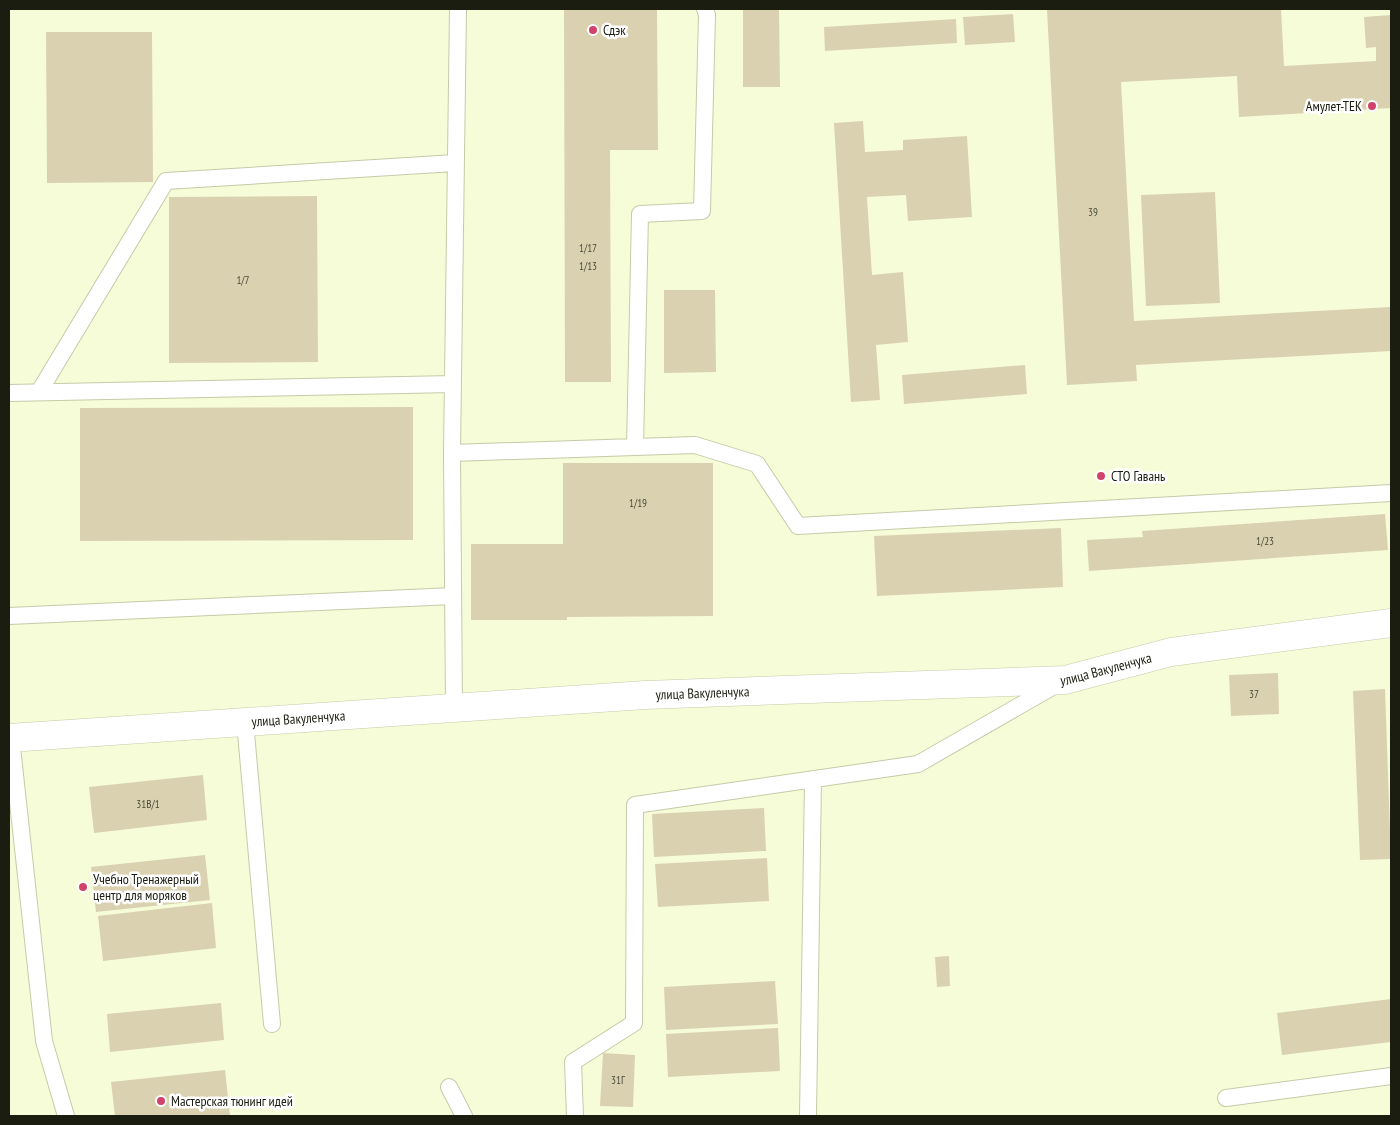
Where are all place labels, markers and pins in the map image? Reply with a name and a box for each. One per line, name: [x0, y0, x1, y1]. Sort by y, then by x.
place label: Сдэк: [603, 21, 626, 39]
marker: Сдэк: [587, 24, 599, 36]
place label: Амулет-ТЕК: [1306, 97, 1362, 115]
marker: Амулет-ТЕК: [1366, 100, 1378, 112]
place label: СТО Гавань: [1111, 467, 1165, 485]
marker: СТО Гавань: [1095, 470, 1107, 482]
place label: Учебно Тренажерный центр для моряков: [93, 870, 199, 904]
marker: Учебно Тренажерный центр для моряков: [77, 881, 89, 893]
place label: Мастерская тюнинг идей: [171, 1092, 293, 1110]
marker: Мастерская тюнинг идей: [155, 1095, 167, 1107]

